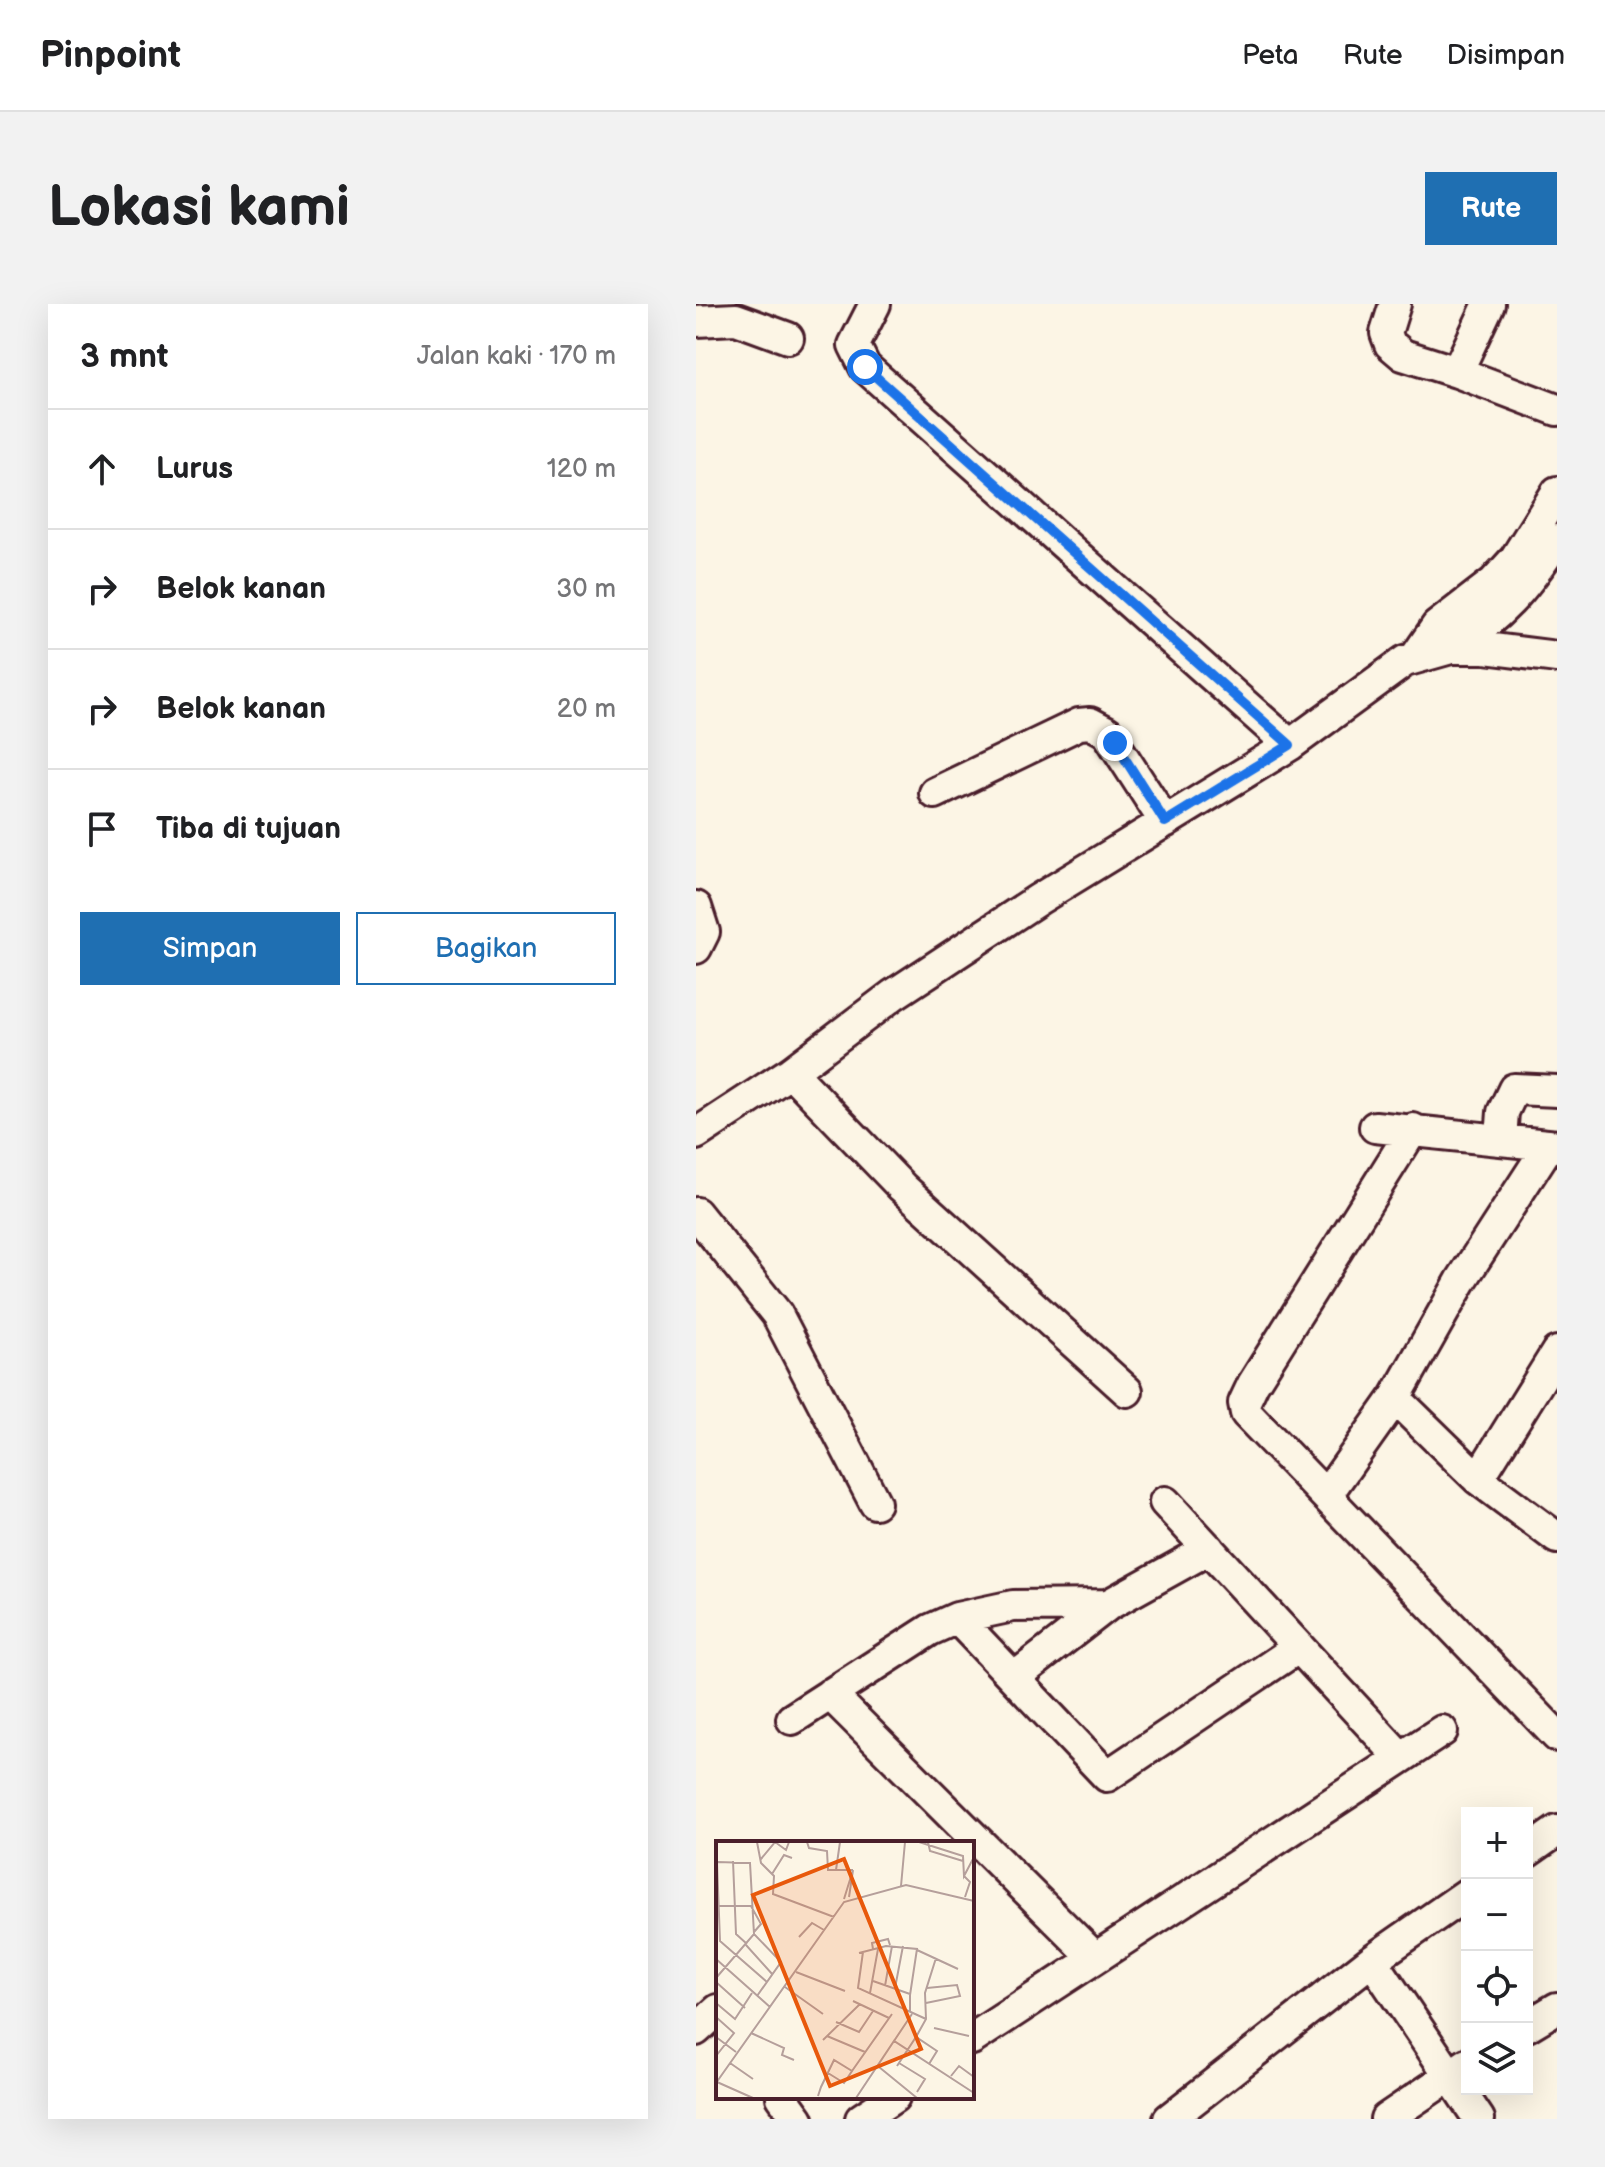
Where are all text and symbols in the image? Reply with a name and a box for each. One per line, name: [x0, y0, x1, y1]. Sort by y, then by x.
text: Pinpoint: [40, 33, 181, 78]
text: Peta: [1242, 39, 1299, 72]
text: Rute: [1343, 39, 1403, 72]
text: Disimpan: [1447, 39, 1565, 72]
button: Rute: [1425, 172, 1557, 245]
text: Lokasi kami: [48, 175, 350, 242]
text: 3 mnt: [80, 336, 168, 377]
text: Jalan kaki · 170 m: [417, 341, 616, 372]
route start: [847, 349, 883, 385]
icon: ahead: [80, 447, 124, 491]
text: Lurus: [156, 451, 233, 487]
text: 120 m: [547, 454, 616, 485]
icon: right: [80, 567, 124, 611]
text: Belok kanan: [156, 571, 326, 607]
text: 30 m: [556, 574, 616, 605]
icon: right: [80, 687, 124, 731]
text: Belok kanan: [156, 691, 326, 727]
text: 20 m: [557, 694, 616, 725]
route end: [1097, 725, 1133, 761]
icon: arrive: [80, 807, 124, 851]
text: Tiba di tujuan: [156, 811, 341, 847]
button: Simpan: [80, 912, 340, 985]
button: Bagikan: [356, 912, 616, 985]
map controls: [1461, 1807, 1533, 2095]
button: +: [1461, 1807, 1533, 1879]
inset map: [716, 1841, 974, 2099]
button: −: [1461, 1879, 1533, 1951]
button: locate: [1461, 1951, 1533, 2023]
button: layers: [1461, 2023, 1533, 2095]

